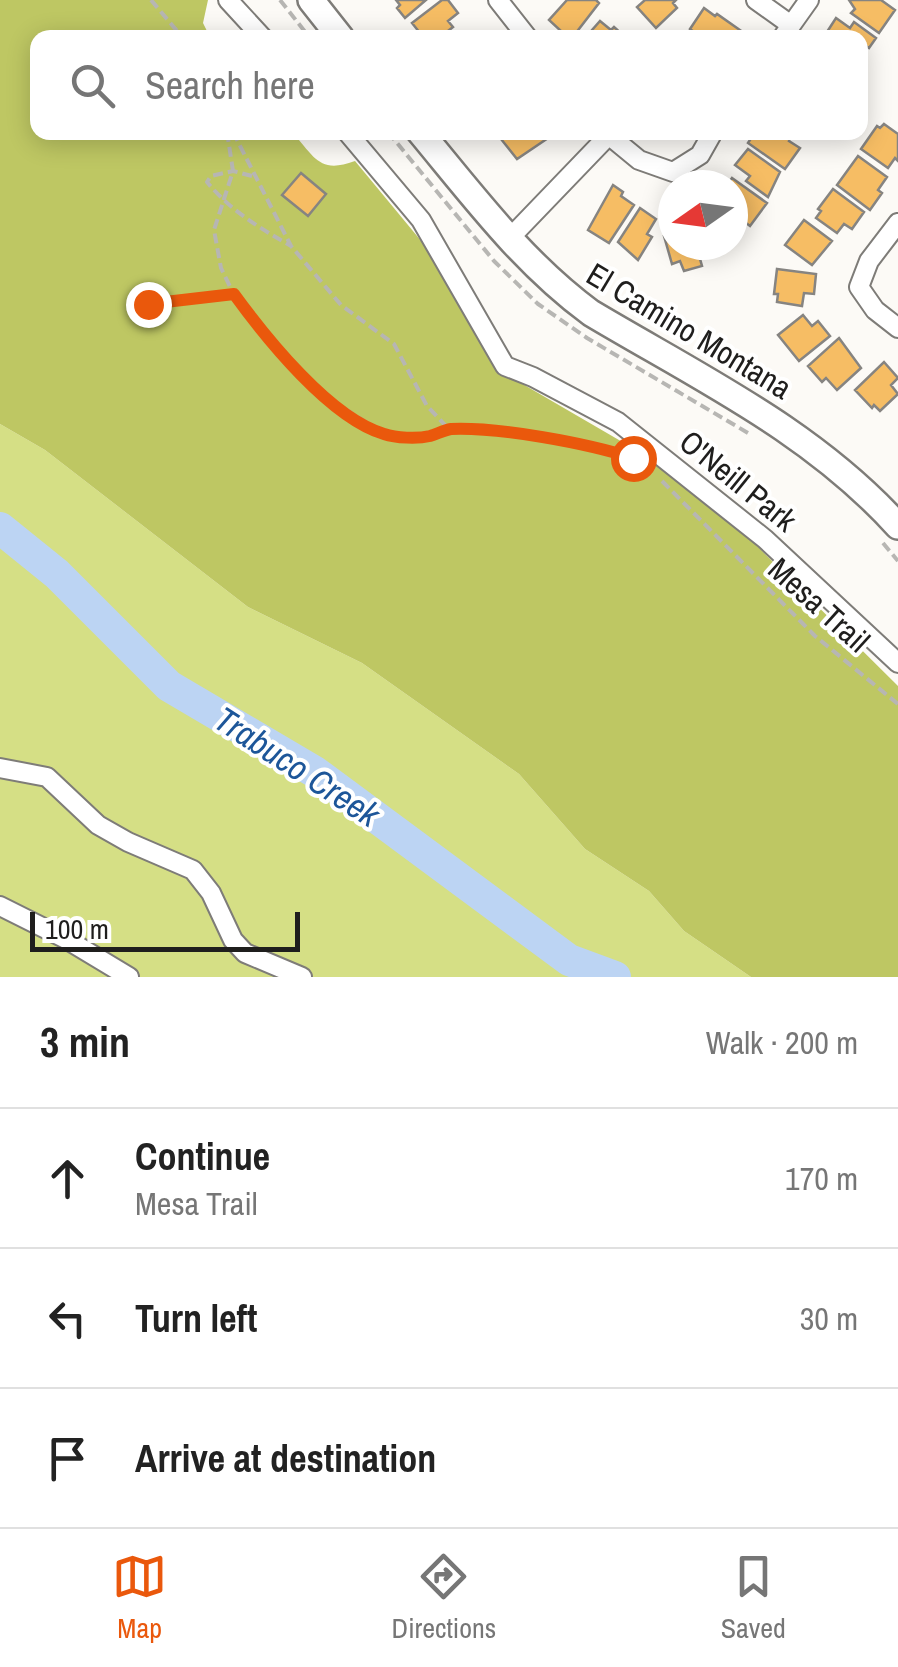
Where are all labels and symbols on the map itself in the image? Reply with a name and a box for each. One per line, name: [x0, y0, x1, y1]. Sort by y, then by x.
north arrow: [658, 170, 748, 260]
street label: El Camino Montana: [579, 252, 800, 409]
route end: [126, 282, 172, 328]
street label: O'Neill Park: [671, 420, 807, 542]
route start: [611, 436, 657, 482]
street label: Mesa Trail: [759, 548, 879, 662]
water label: Trabuco Creek: [205, 696, 391, 839]
scale bar: [30, 907, 300, 951]

